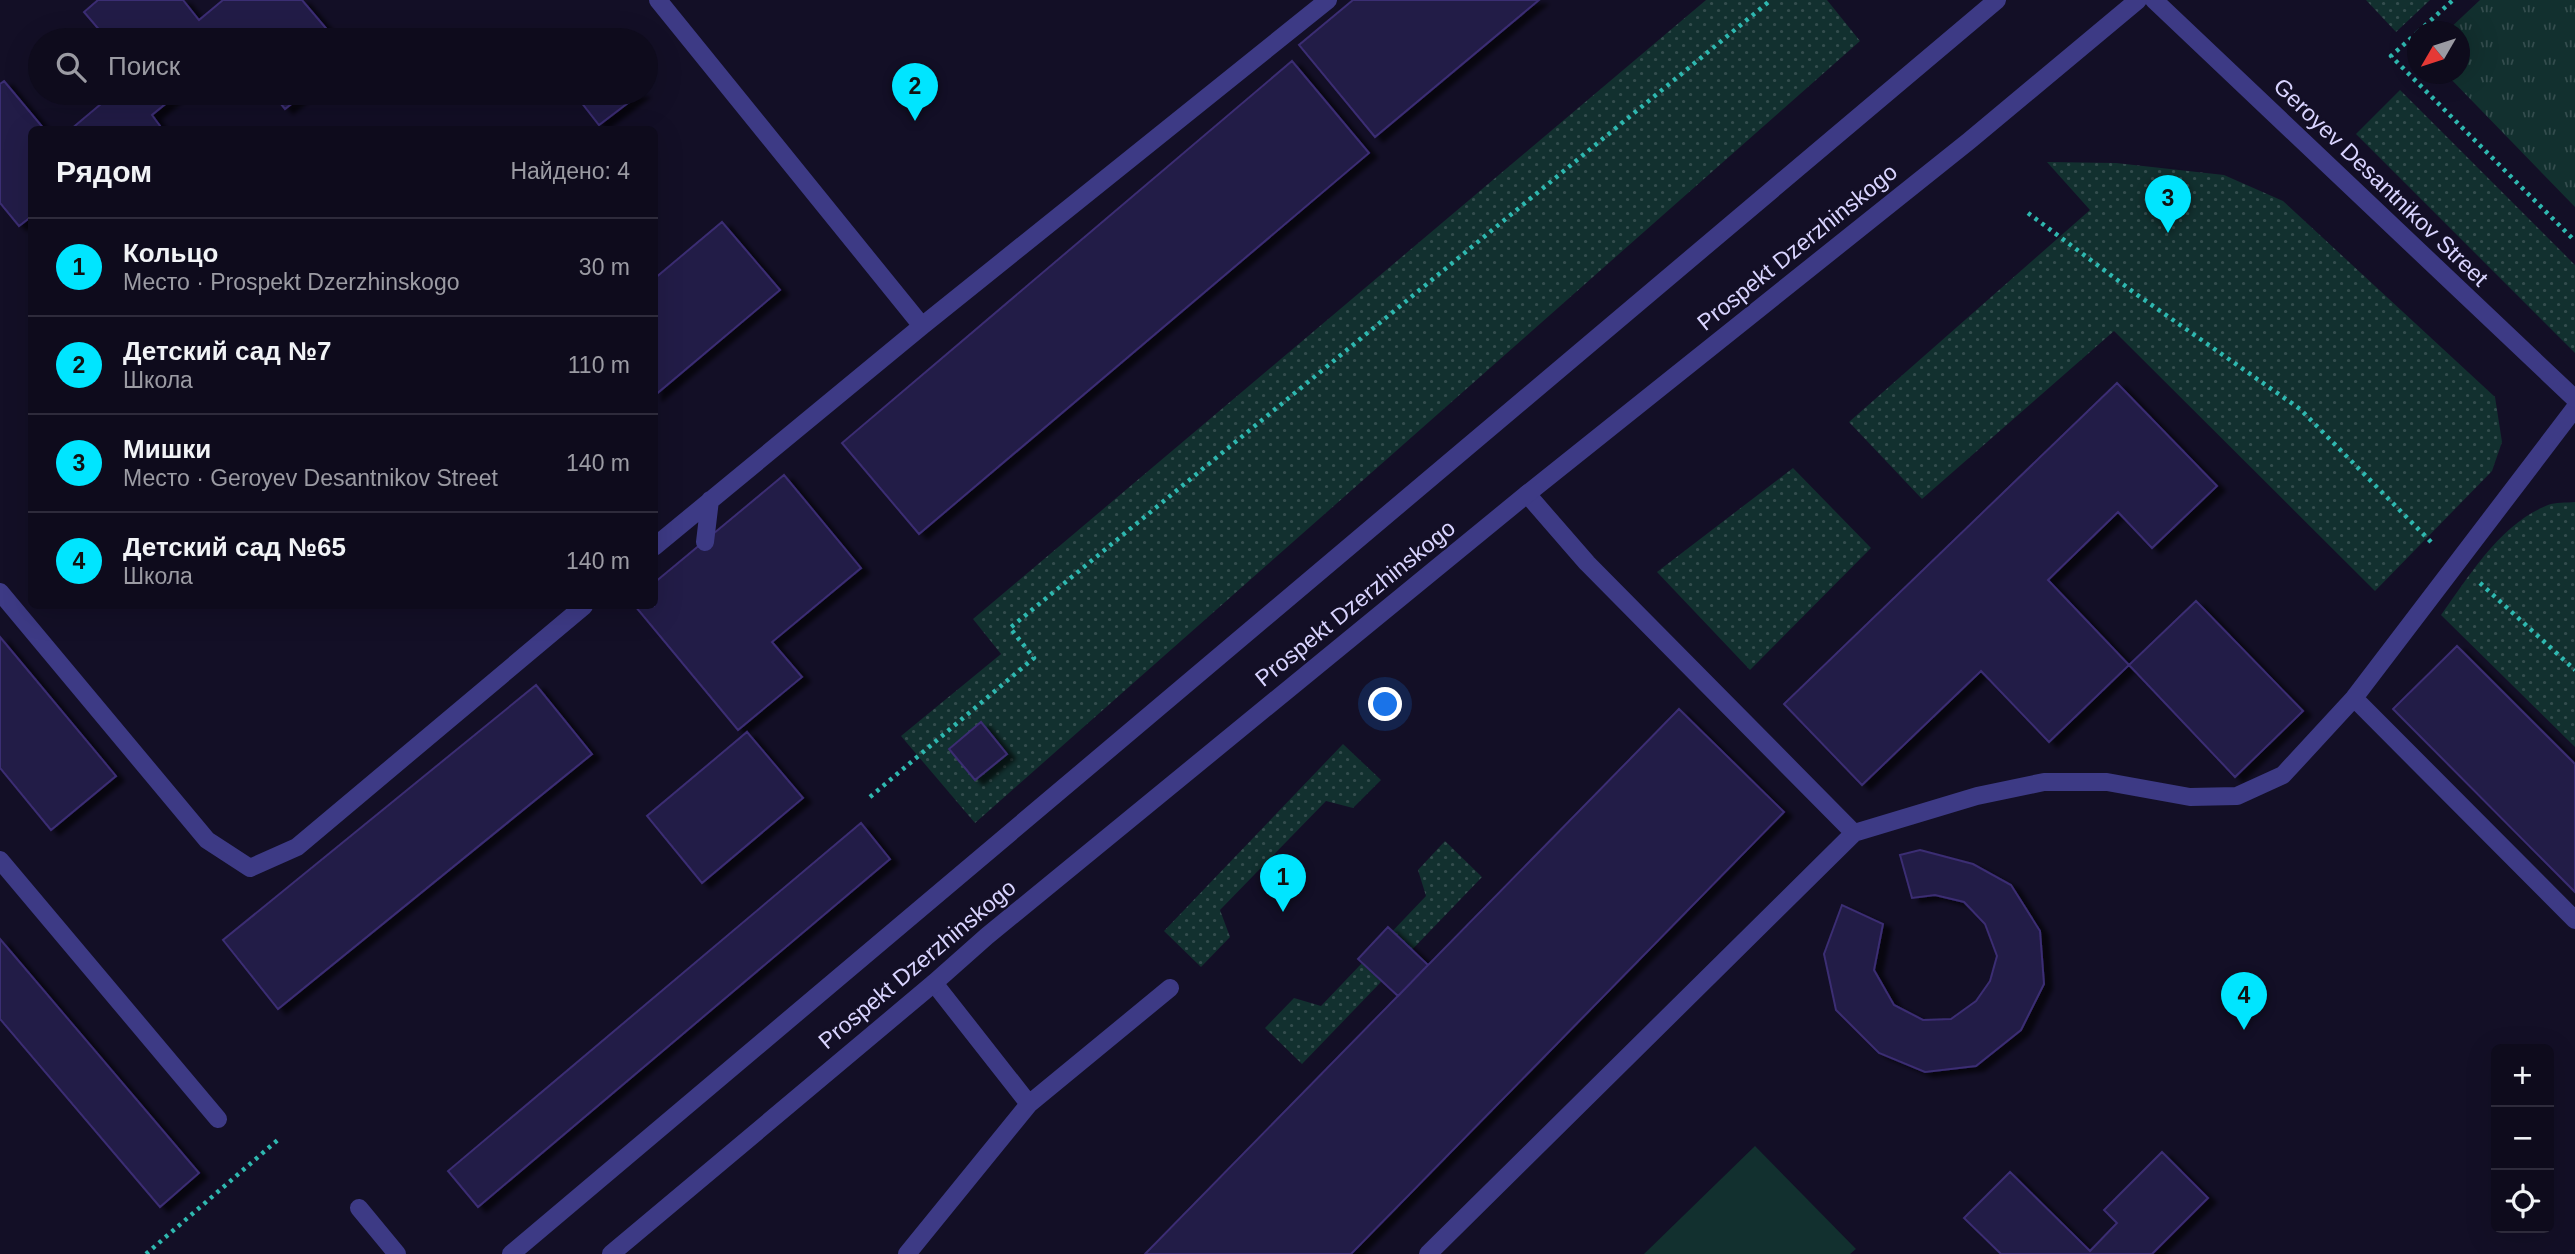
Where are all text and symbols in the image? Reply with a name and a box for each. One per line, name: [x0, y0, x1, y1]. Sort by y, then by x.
north arrow: [2407, 21, 2470, 84]
search box: [28, 28, 658, 105]
icon: search: [52, 48, 90, 86]
text: Поиск: [108, 51, 180, 81]
pin: 2: [892, 63, 938, 121]
street label: Geroyev Desantnikov Street: [2269, 73, 2494, 292]
text: Рядом: [56, 155, 152, 188]
text: Найдено: 4: [510, 158, 630, 184]
street label: Prospekt Dzerzhinskogo: [1692, 158, 1902, 336]
pin: 3: [2145, 175, 2191, 233]
text: Кольцо: [123, 238, 218, 268]
text: 1: [73, 254, 85, 280]
text: 30 m: [579, 254, 630, 280]
text: Место · Prospekt Dzerzhinskogo: [123, 269, 460, 295]
text: Детский сад №7: [123, 336, 331, 366]
text: 2: [73, 352, 85, 378]
text: 110 m: [568, 352, 630, 378]
text: Школа: [123, 367, 193, 393]
text: Мишки: [123, 434, 211, 464]
text: 3: [73, 450, 85, 476]
text: 140 m: [566, 450, 630, 476]
text: Место · Geroyev Desantnikov Street: [123, 465, 498, 491]
street label: Prospekt Dzerzhinskogo: [1250, 514, 1460, 692]
text: Детский сад №65: [123, 532, 346, 562]
text: 4: [73, 548, 85, 574]
text: 140 m: [566, 548, 630, 574]
text: Школа: [123, 563, 193, 589]
your location: [1368, 687, 1402, 721]
pin: 1: [1260, 854, 1306, 912]
street label: Prospekt Dzerzhinskogo: [813, 874, 1021, 1054]
pin: 4: [2221, 972, 2267, 1030]
map controls: [2491, 1044, 2554, 1233]
button: +: [2491, 1044, 2554, 1107]
button: −: [2491, 1107, 2554, 1170]
button: locate: [2491, 1170, 2554, 1233]

